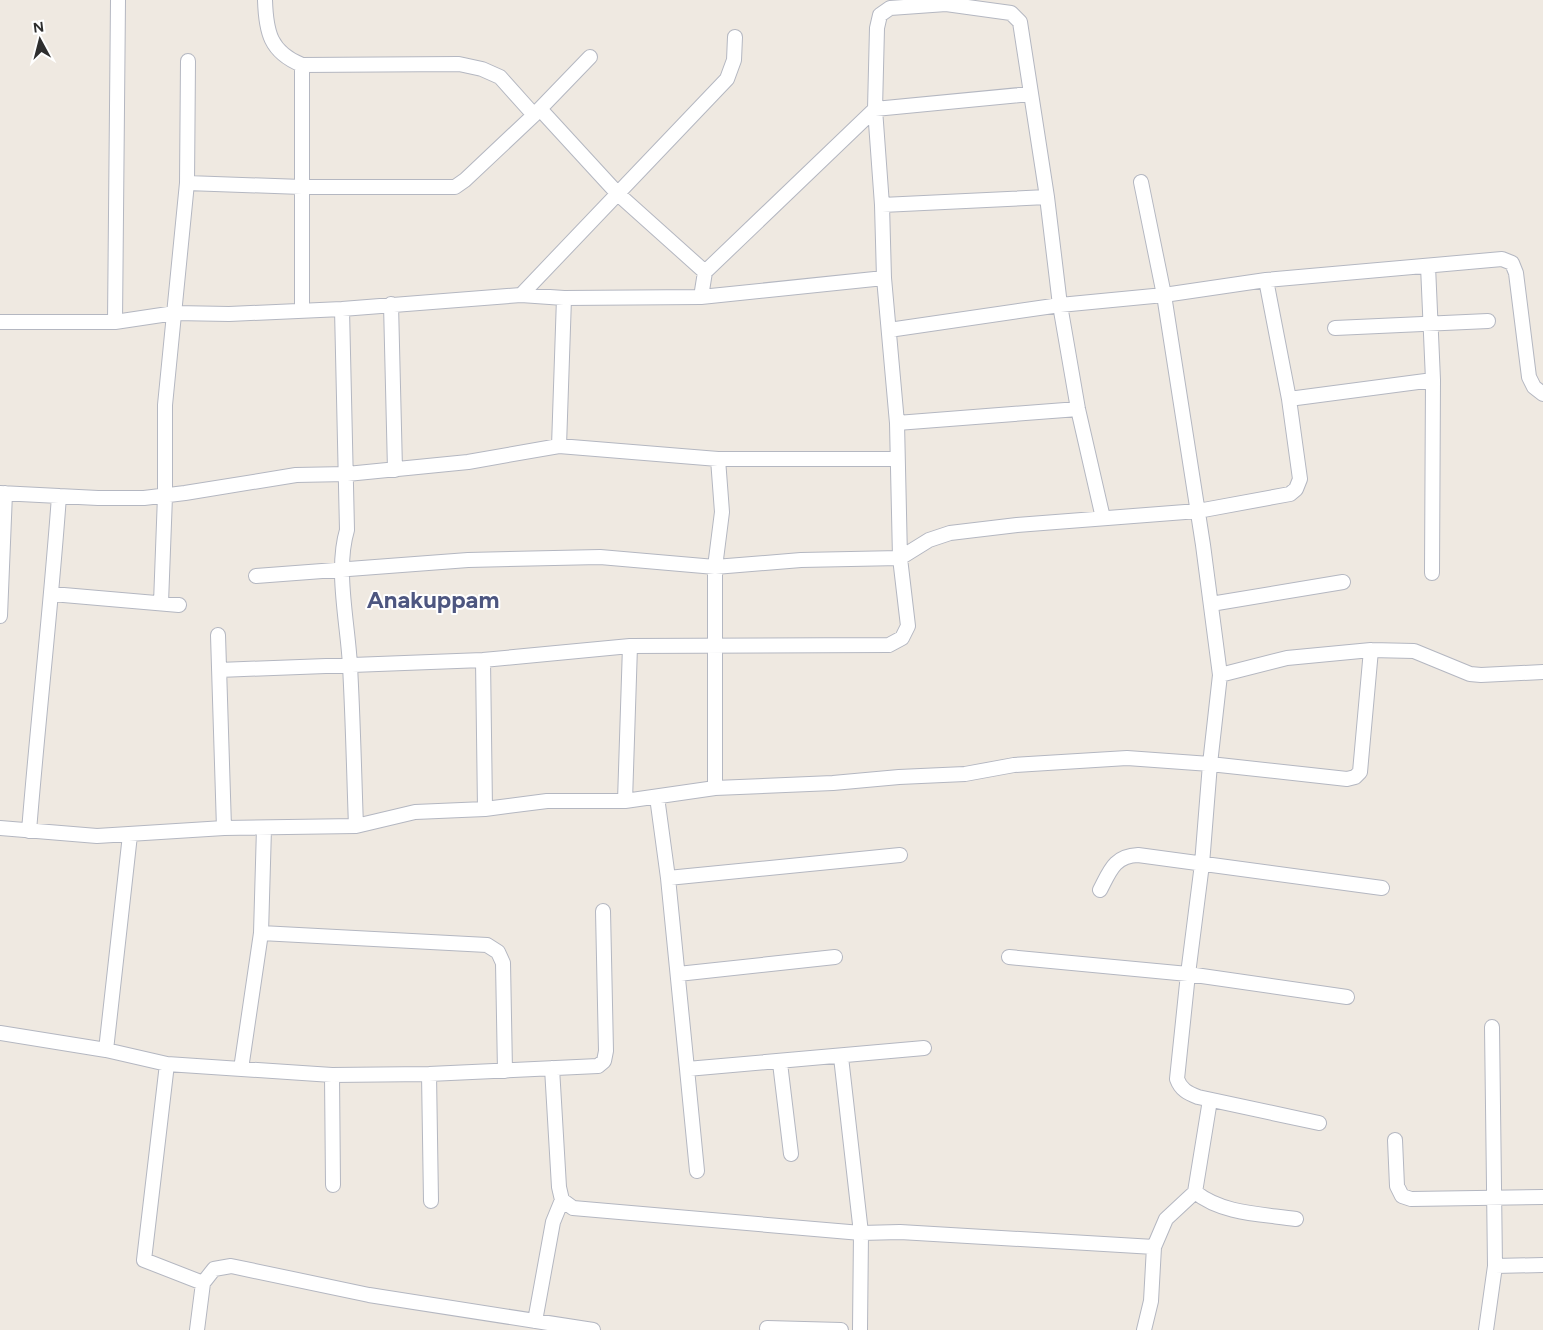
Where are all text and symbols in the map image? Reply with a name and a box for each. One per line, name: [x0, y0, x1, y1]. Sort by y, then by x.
north arrow: [15, 15, 65, 65]
text: N: [32, 18, 45, 37]
district label: Anakuppam: [367, 585, 499, 614]

